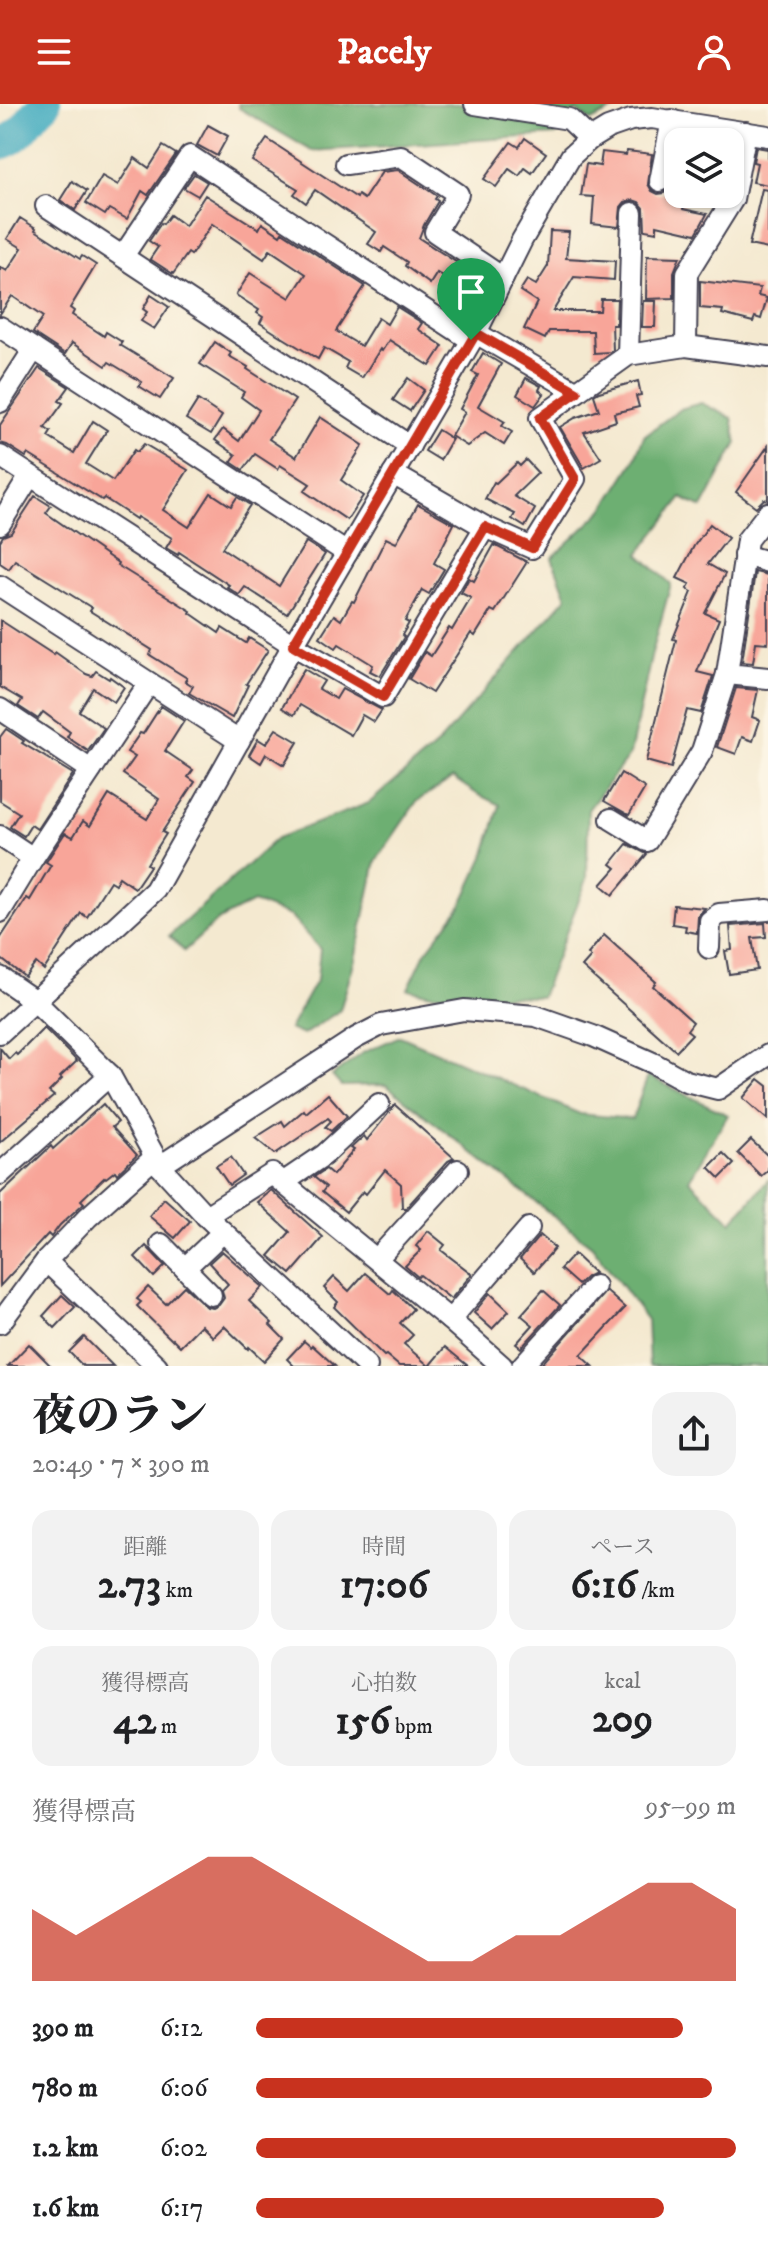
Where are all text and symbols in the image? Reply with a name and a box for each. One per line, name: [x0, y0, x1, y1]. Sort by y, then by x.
icon: menu: [32, 30, 76, 74]
text: Pacely: [337, 30, 431, 75]
icon: person: [692, 30, 736, 74]
map controls: [664, 128, 744, 208]
button: layers: [664, 128, 744, 208]
pin: [437, 258, 505, 340]
icon: arrive: [449, 270, 493, 314]
text: 夜のラン: [32, 1390, 208, 1445]
button: share: [652, 1392, 736, 1476]
text: 20:49 · 7 × 390 m: [32, 1448, 210, 1481]
text: 距離: [123, 1534, 167, 1561]
text: 時間: [362, 1534, 406, 1561]
text: ペース: [590, 1534, 655, 1561]
text: 2.73: [98, 1561, 161, 1611]
text: 17:06: [340, 1561, 428, 1611]
text: 6:16: [570, 1561, 637, 1611]
text: km: [161, 1577, 193, 1604]
text: /km: [637, 1577, 675, 1604]
text: kcal: [605, 1668, 641, 1695]
text: 獲得標高: [101, 1670, 189, 1697]
text: 心拍数: [351, 1670, 417, 1697]
text: 209: [592, 1695, 653, 1745]
text: 42: [113, 1697, 156, 1747]
text: 156: [335, 1697, 390, 1747]
text: m: [156, 1713, 177, 1740]
text: bpm: [390, 1713, 433, 1740]
text: 95–99 m: [645, 1790, 736, 1823]
text: 獲得標高: [32, 1796, 136, 1829]
text: 390 m: [32, 2012, 94, 2045]
text: 6:12: [160, 2012, 203, 2045]
text: 780 m: [32, 2072, 98, 2105]
text: 6:06: [160, 2072, 208, 2105]
text: 1.2 km: [32, 2132, 98, 2165]
text: 6:02: [160, 2132, 207, 2165]
text: 1.6 km: [32, 2192, 99, 2225]
text: 6:17: [160, 2192, 204, 2225]

